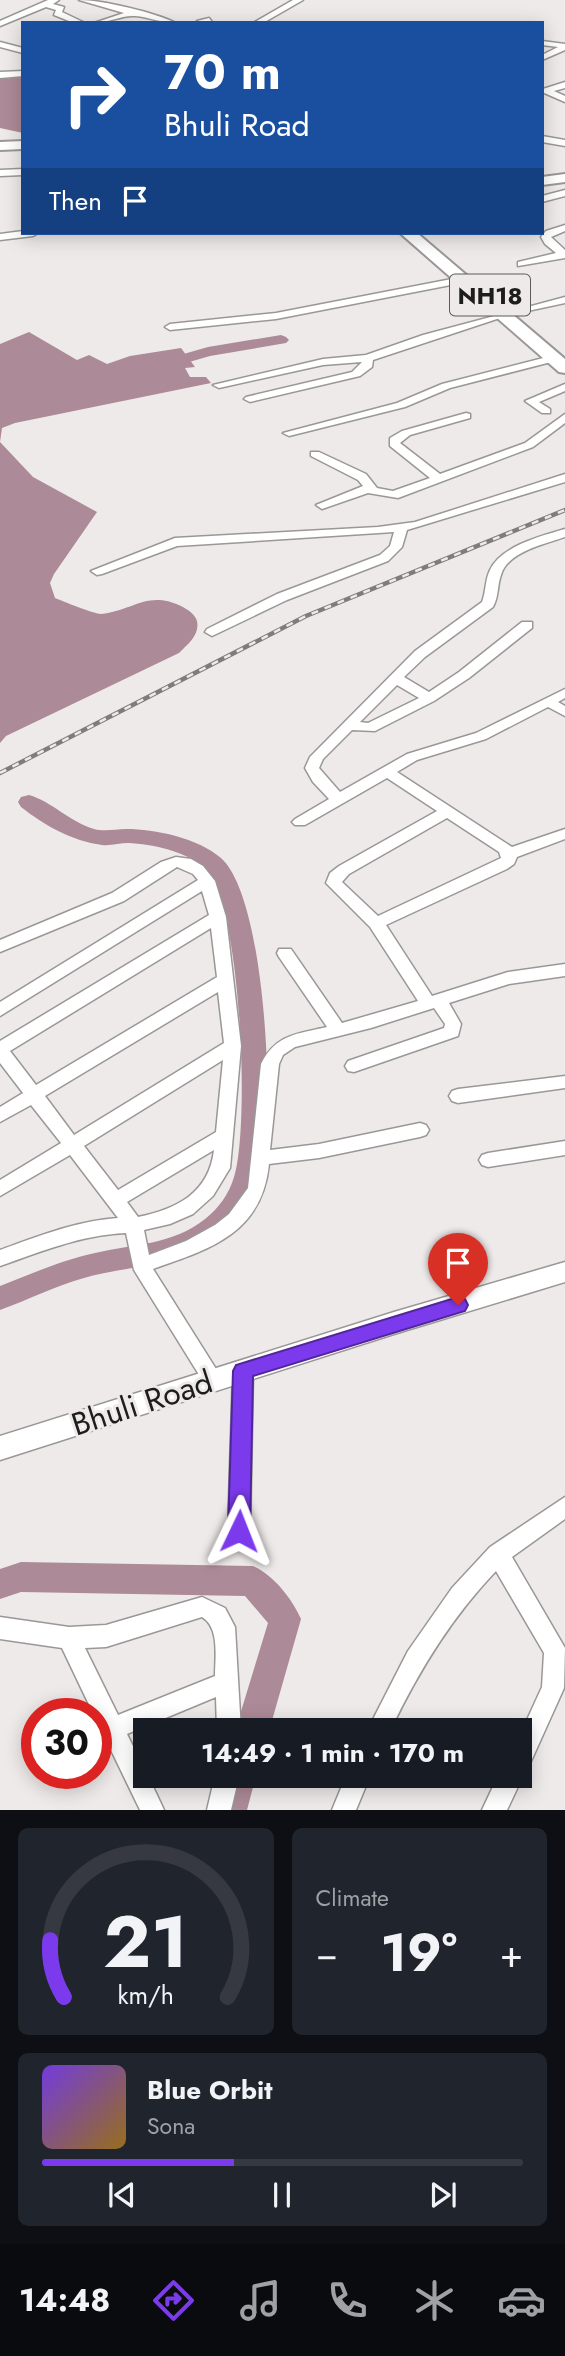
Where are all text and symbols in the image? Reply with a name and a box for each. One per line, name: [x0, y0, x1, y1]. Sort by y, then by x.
text: 70 m: [164, 37, 281, 107]
icon: right: [49, 49, 140, 140]
text: Bhuli Road: [164, 102, 310, 148]
text: Then: [49, 182, 102, 220]
icon: arrive: [116, 182, 154, 220]
road number: NH18: [450, 274, 530, 316]
pin: [428, 1233, 488, 1305]
icon: arrive: [439, 1244, 477, 1282]
street label: Bhuli Road: [66, 1359, 218, 1447]
position arrow: [202, 1494, 276, 1568]
speed limit sign: 30: [21, 1698, 112, 1789]
text: 14:49 · 1 min · 170 m: [201, 1734, 464, 1772]
text: Climate: [316, 1881, 389, 1915]
text: 21: [103, 1890, 188, 1995]
text: 19°: [380, 1915, 457, 1991]
text: −: [316, 1926, 338, 1981]
text: +: [500, 1926, 523, 1981]
text: km/h: [117, 1977, 174, 2013]
text: Blue Orbit: [147, 2071, 272, 2109]
text: Sona: [147, 2109, 195, 2143]
icon: previous: [103, 2176, 141, 2214]
icon: pause: [263, 2176, 301, 2214]
icon: next: [424, 2176, 462, 2214]
icon: directions: [149, 2276, 198, 2325]
icon: music: [236, 2276, 285, 2325]
icon: phone: [323, 2276, 372, 2325]
icon: climate: [410, 2276, 459, 2325]
icon: car: [497, 2276, 546, 2325]
text: 14:48: [19, 2277, 110, 2323]

